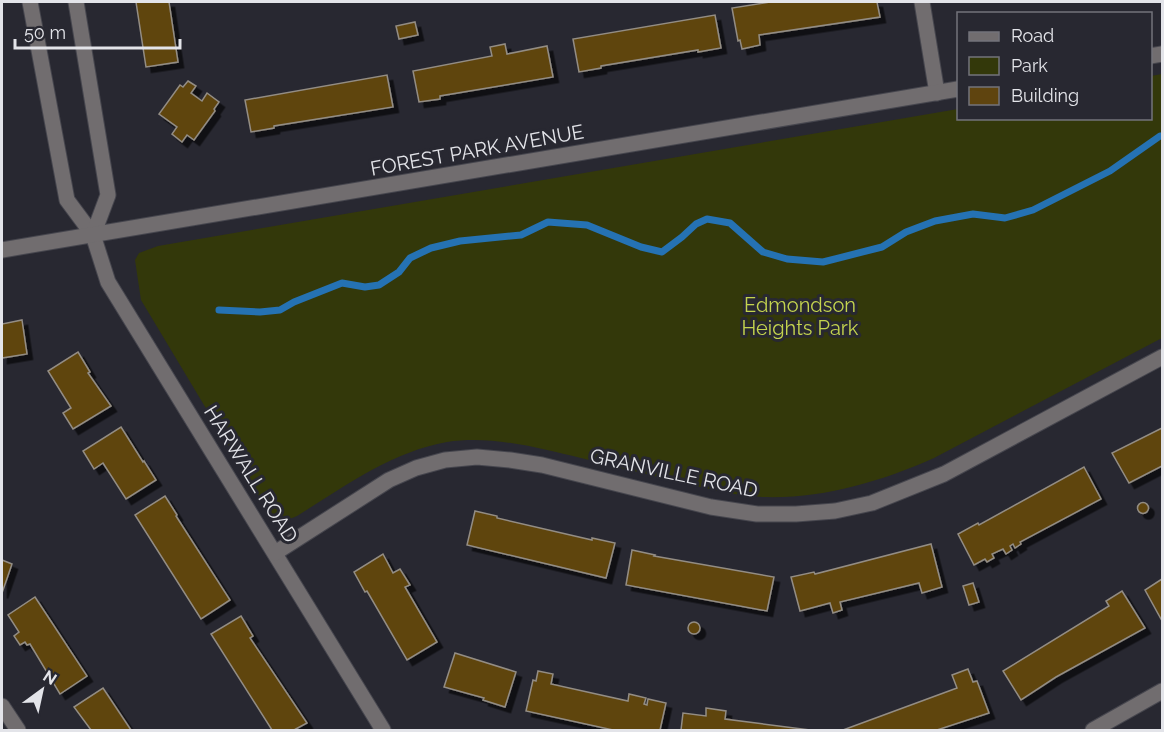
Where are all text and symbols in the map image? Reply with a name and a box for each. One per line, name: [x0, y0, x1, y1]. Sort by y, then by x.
scale bar: [15, 12, 180, 50]
legend: [957, 12, 1152, 120]
text: 50 m: [24, 22, 66, 43]
text: Road: [1011, 25, 1054, 46]
text: Park: [1011, 55, 1048, 76]
text: Building: [1011, 85, 1079, 106]
street label: FOREST PARK AVENUE: [368, 119, 586, 181]
park label: Edmondson Heights Park: [742, 293, 859, 340]
street label: HARWALL ROAD: [199, 401, 303, 547]
street label: GRANVILLE ROAD: [588, 444, 760, 502]
north arrow: [12, 660, 72, 720]
text: N: [40, 667, 60, 689]

